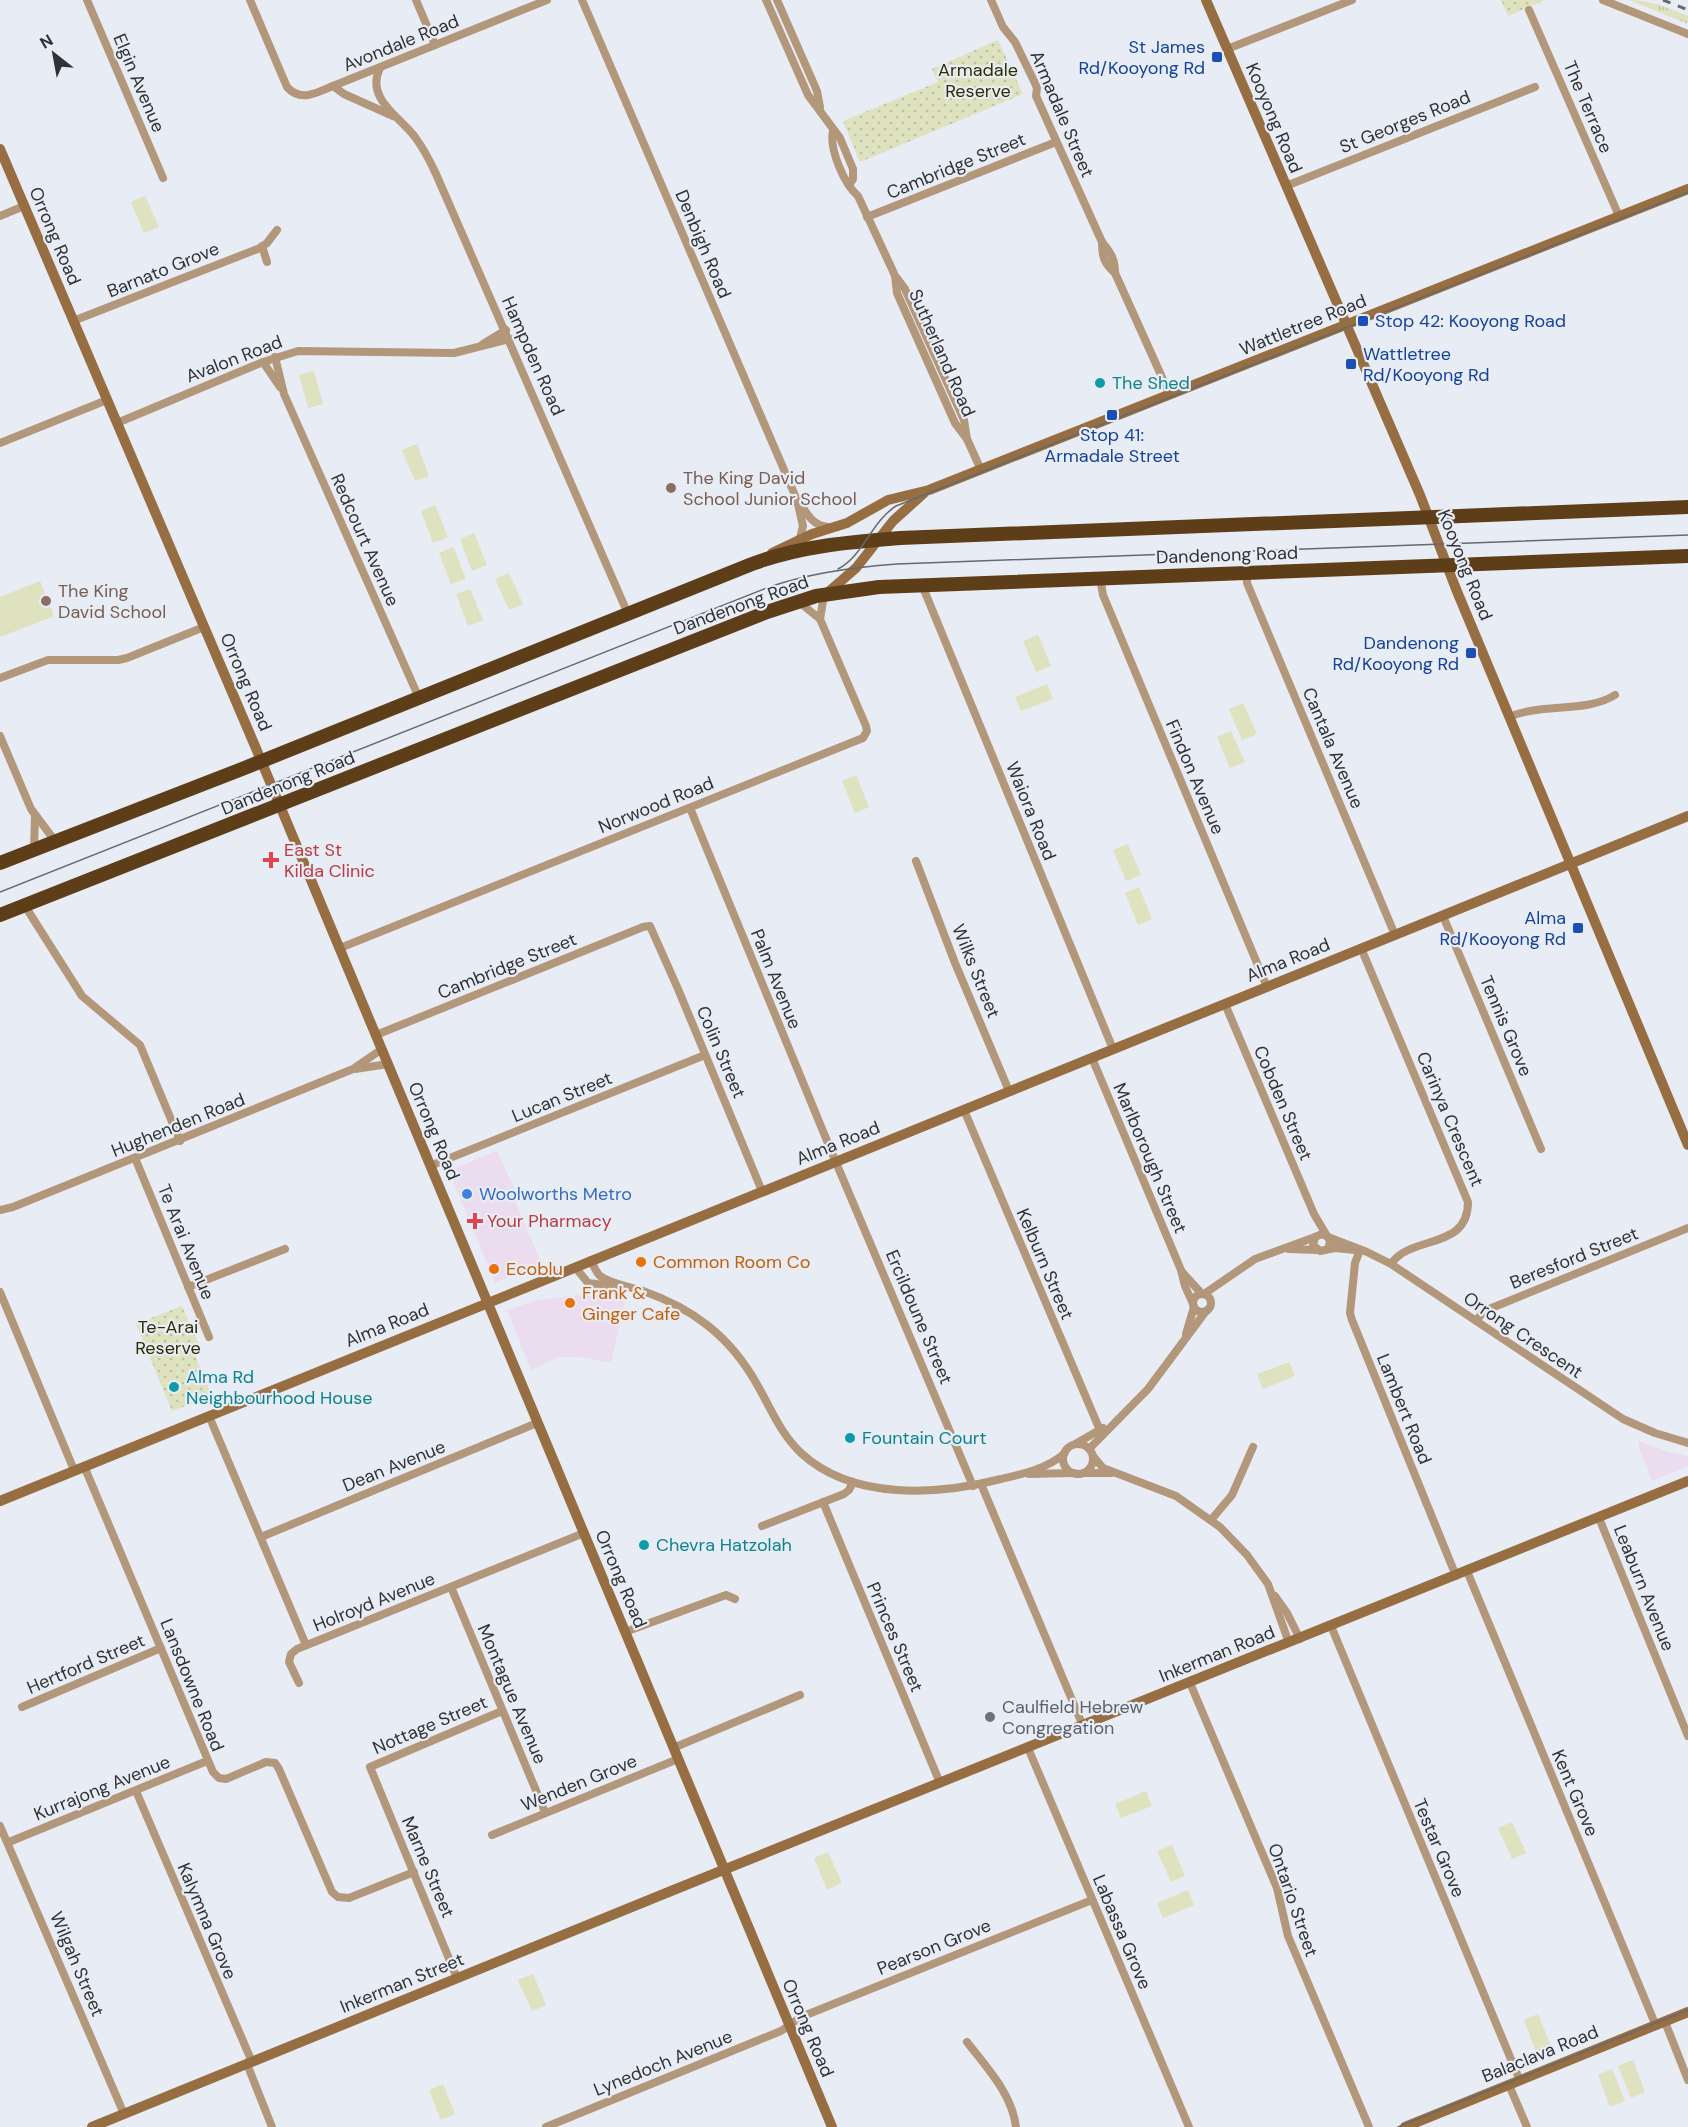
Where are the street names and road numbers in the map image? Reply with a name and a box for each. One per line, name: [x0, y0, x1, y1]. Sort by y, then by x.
street label: Avondale Road: [339, 9, 463, 77]
street label: Elgin Avenue: [107, 30, 171, 136]
street label: Armadale Street: [1024, 47, 1100, 181]
street label: The Terrace: [1558, 57, 1618, 157]
street label: Kooyong Road: [1240, 59, 1308, 177]
street label: St Georges Road: [1336, 85, 1474, 159]
street label: Cambridge Street: [883, 127, 1029, 205]
street label: Orrong Road: [24, 183, 86, 289]
street label: Denbigh Road: [669, 186, 737, 302]
street label: Barnato Grove: [103, 237, 223, 303]
street label: Sutherland Road: [903, 285, 981, 421]
street label: Wattletree Road: [1236, 289, 1370, 361]
street label: Hampden Road: [496, 293, 570, 419]
street label: Avalon Road: [182, 330, 286, 388]
street label: Redcourt Avenue: [325, 470, 405, 610]
street label: Kooyong Road: [1432, 506, 1498, 624]
street label: Dandenong Road: [1156, 541, 1298, 569]
street label: Dandenong Road: [670, 569, 812, 641]
street label: Orrong Road: [215, 629, 277, 735]
street label: Cantala Avenue: [1297, 684, 1369, 812]
street label: Findon Avenue: [1160, 716, 1230, 838]
street label: Dandenong Road: [218, 745, 358, 821]
street label: Waiora Road: [1000, 758, 1062, 864]
street label: Norwood Road: [595, 771, 717, 839]
street label: Wilks Street: [946, 921, 1006, 1021]
street label: Palm Avenue: [745, 925, 807, 1033]
street label: Cambridge Street: [434, 927, 580, 1005]
street label: Alma Road: [1242, 932, 1334, 988]
street label: Tennis Grove: [1474, 972, 1538, 1080]
street label: Colin Street: [691, 1002, 751, 1102]
street label: Cobden Street: [1248, 1042, 1318, 1164]
street label: Carinya Crescent: [1411, 1048, 1489, 1190]
street label: Lucan Street: [508, 1066, 616, 1128]
street label: Orrong Road: [403, 1078, 465, 1184]
street label: Marlborough Street: [1107, 1079, 1193, 1237]
street label: Hughenden Road: [108, 1087, 248, 1163]
street label: Alma Road: [792, 1115, 884, 1171]
street label: Te Arai Avenue: [152, 1181, 220, 1303]
street label: Kelburn Street: [1011, 1205, 1079, 1323]
street label: Beresford Street: [1506, 1221, 1642, 1295]
street label: Ercildoune Street: [880, 1246, 958, 1388]
street label: Orrong Crescent: [1459, 1286, 1587, 1384]
street label: Alma Road: [341, 1297, 433, 1353]
street label: Lambert Road: [1371, 1350, 1437, 1468]
street label: Dean Avenue: [339, 1435, 449, 1497]
street label: Leaburn Avenue: [1608, 1522, 1680, 1654]
street label: Orrong Road: [590, 1526, 652, 1632]
street label: Holroyd Avenue: [309, 1567, 439, 1637]
street label: Princes Street: [861, 1578, 929, 1696]
street label: Lansdowne Road: [154, 1615, 230, 1755]
street label: Montague Avenue: [472, 1620, 552, 1768]
street label: Inkerman Road: [1156, 1620, 1278, 1688]
street label: Hertford Street: [23, 1628, 149, 1700]
street label: Nottage Street: [369, 1690, 491, 1760]
street label: Kent Grove: [1546, 1746, 1604, 1840]
street label: Wenden Grove: [517, 1749, 641, 1817]
street label: Kurrajong Avenue: [30, 1750, 174, 1826]
street label: Testar Grove: [1407, 1795, 1471, 1901]
street label: Marne Street: [396, 1813, 460, 1921]
street label: Ontario Street: [1262, 1840, 1324, 1960]
street label: Kalymna Grove: [172, 1859, 242, 1983]
street label: Labassa Grove: [1087, 1871, 1157, 1993]
street label: Wilgah Street: [44, 1908, 110, 2020]
street label: Pearson Grove: [873, 1913, 995, 1981]
street label: Inkerman Street: [336, 1947, 468, 2019]
street label: Orrong Road: [777, 1975, 839, 2081]
street label: Balaclava Road: [1478, 2020, 1602, 2088]
street label: Lynedoch Avenue: [590, 2024, 736, 2102]

